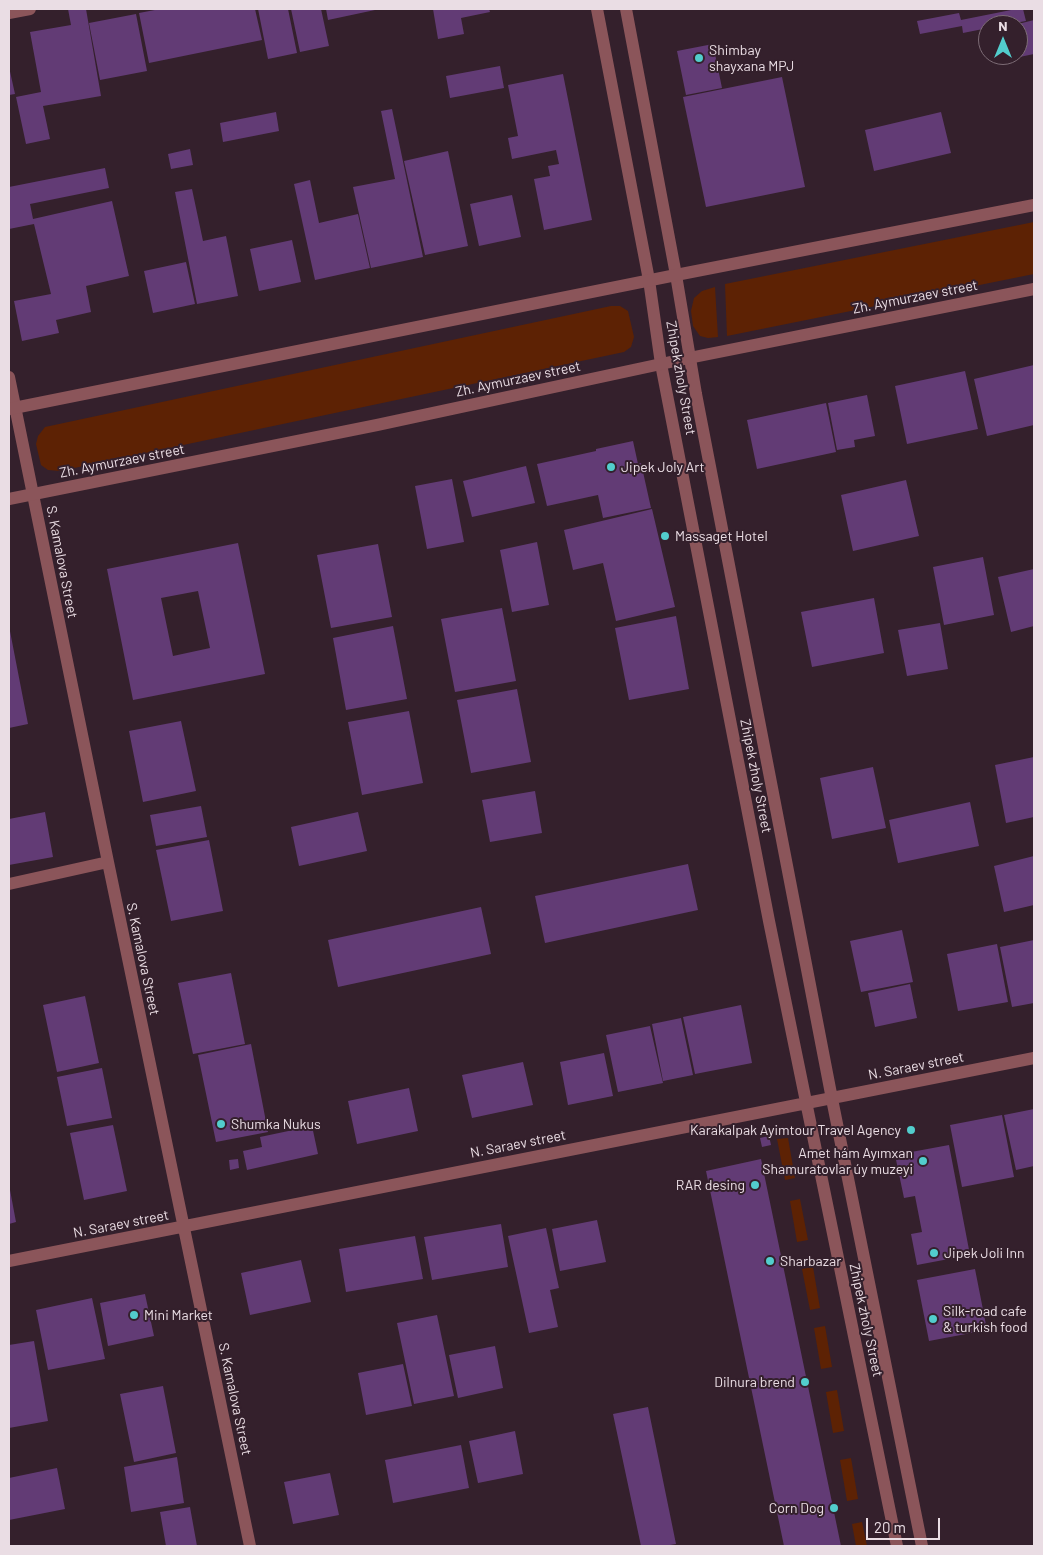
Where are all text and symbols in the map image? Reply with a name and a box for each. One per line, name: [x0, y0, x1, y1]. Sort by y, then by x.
north arrow: [978, 15, 1028, 65]
text: N: [998, 17, 1008, 34]
place label: Shimbay shayxana MPJ: [709, 42, 794, 74]
marker: Shimbay shayxana MPJ: [693, 52, 705, 64]
street label: Zh. Aymurzaev street: [851, 277, 979, 317]
street label: Zhipek zholy Street: [663, 320, 699, 436]
street label: Zh. Aymurzaev street: [454, 358, 582, 400]
street label: Zh. Aymurzaev street: [58, 441, 186, 481]
place label: Jipek Joly Art: [621, 459, 705, 475]
marker: Jipek Joly Art: [605, 461, 617, 473]
street label: S. Kamalova Street: [43, 504, 81, 620]
place label: Massaget Hotel: [675, 528, 768, 544]
marker: Massaget Hotel: [659, 530, 671, 542]
street label: Zhipek zholy Street: [737, 718, 775, 834]
street label: S. Kamalova Street: [123, 901, 163, 1017]
street label: N. Saraev street: [867, 1048, 965, 1084]
place label: Shumka Nukus: [231, 1116, 321, 1132]
marker: Shumka Nukus: [215, 1118, 227, 1130]
place label: Karakalpak Ayimtour Travel Agency: [690, 1122, 901, 1138]
marker: Karakalpak Ayimtour Travel Agency: [905, 1124, 917, 1136]
street label: N. Saraev street: [469, 1126, 567, 1162]
place label: Amet hám Ayımxan Shamuratovlar úy muzeyi: [762, 1145, 913, 1178]
marker: Amet hám Ayımxan Shamuratovlar úy muzeyi: [917, 1155, 929, 1167]
place label: RAR desing: [676, 1177, 745, 1193]
marker: RAR desing: [749, 1179, 761, 1191]
street label: N. Saraev street: [72, 1206, 170, 1242]
place label: Jipek Joli Inn: [944, 1245, 1025, 1261]
marker: Jipek Joli Inn: [928, 1247, 940, 1259]
place label: Sharbazar: [780, 1253, 841, 1269]
marker: Sharbazar: [764, 1255, 776, 1267]
street label: Zhipek zholy Street: [846, 1262, 886, 1378]
place label: Silk-road cafe & turkish food: [943, 1303, 1028, 1335]
place label: Mini Market: [144, 1307, 213, 1323]
marker: Mini Market: [128, 1309, 140, 1321]
marker: Silk-road cafe & turkish food: [927, 1313, 939, 1325]
street label: S. Kamalova Street: [215, 1341, 255, 1457]
place label: Dilnura brend: [714, 1374, 795, 1390]
marker: Dilnura brend: [799, 1376, 811, 1388]
place label: Corn Dog: [769, 1500, 824, 1516]
marker: Corn Dog: [828, 1502, 840, 1514]
scale bar: [868, 1508, 942, 1540]
text: 20 m: [874, 1518, 906, 1536]

